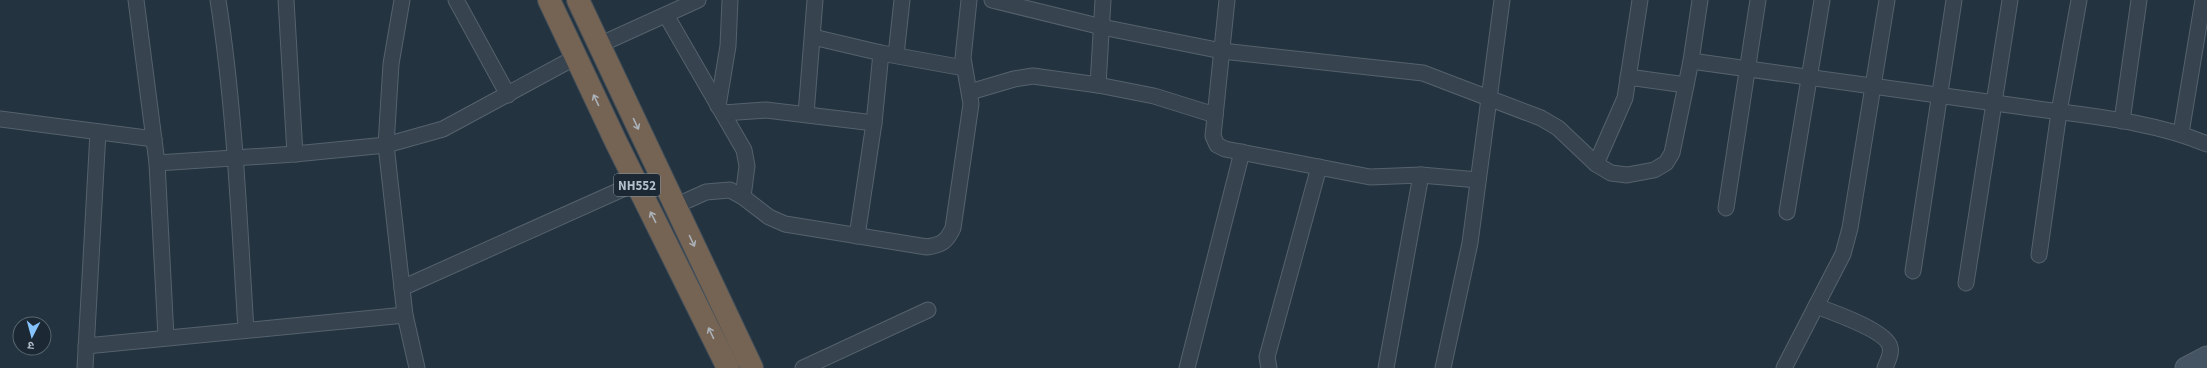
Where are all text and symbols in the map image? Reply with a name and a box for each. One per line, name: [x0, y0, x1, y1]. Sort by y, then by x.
one-way arrow: [592, 94, 599, 106]
one-way arrow: [633, 118, 640, 130]
road number: NH552: [614, 174, 660, 196]
one-way arrow: [649, 211, 656, 223]
one-way arrow: [689, 235, 696, 247]
north arrow: [12, 316, 52, 356]
one-way arrow: [707, 327, 714, 339]
text: उ: [26, 338, 35, 353]

